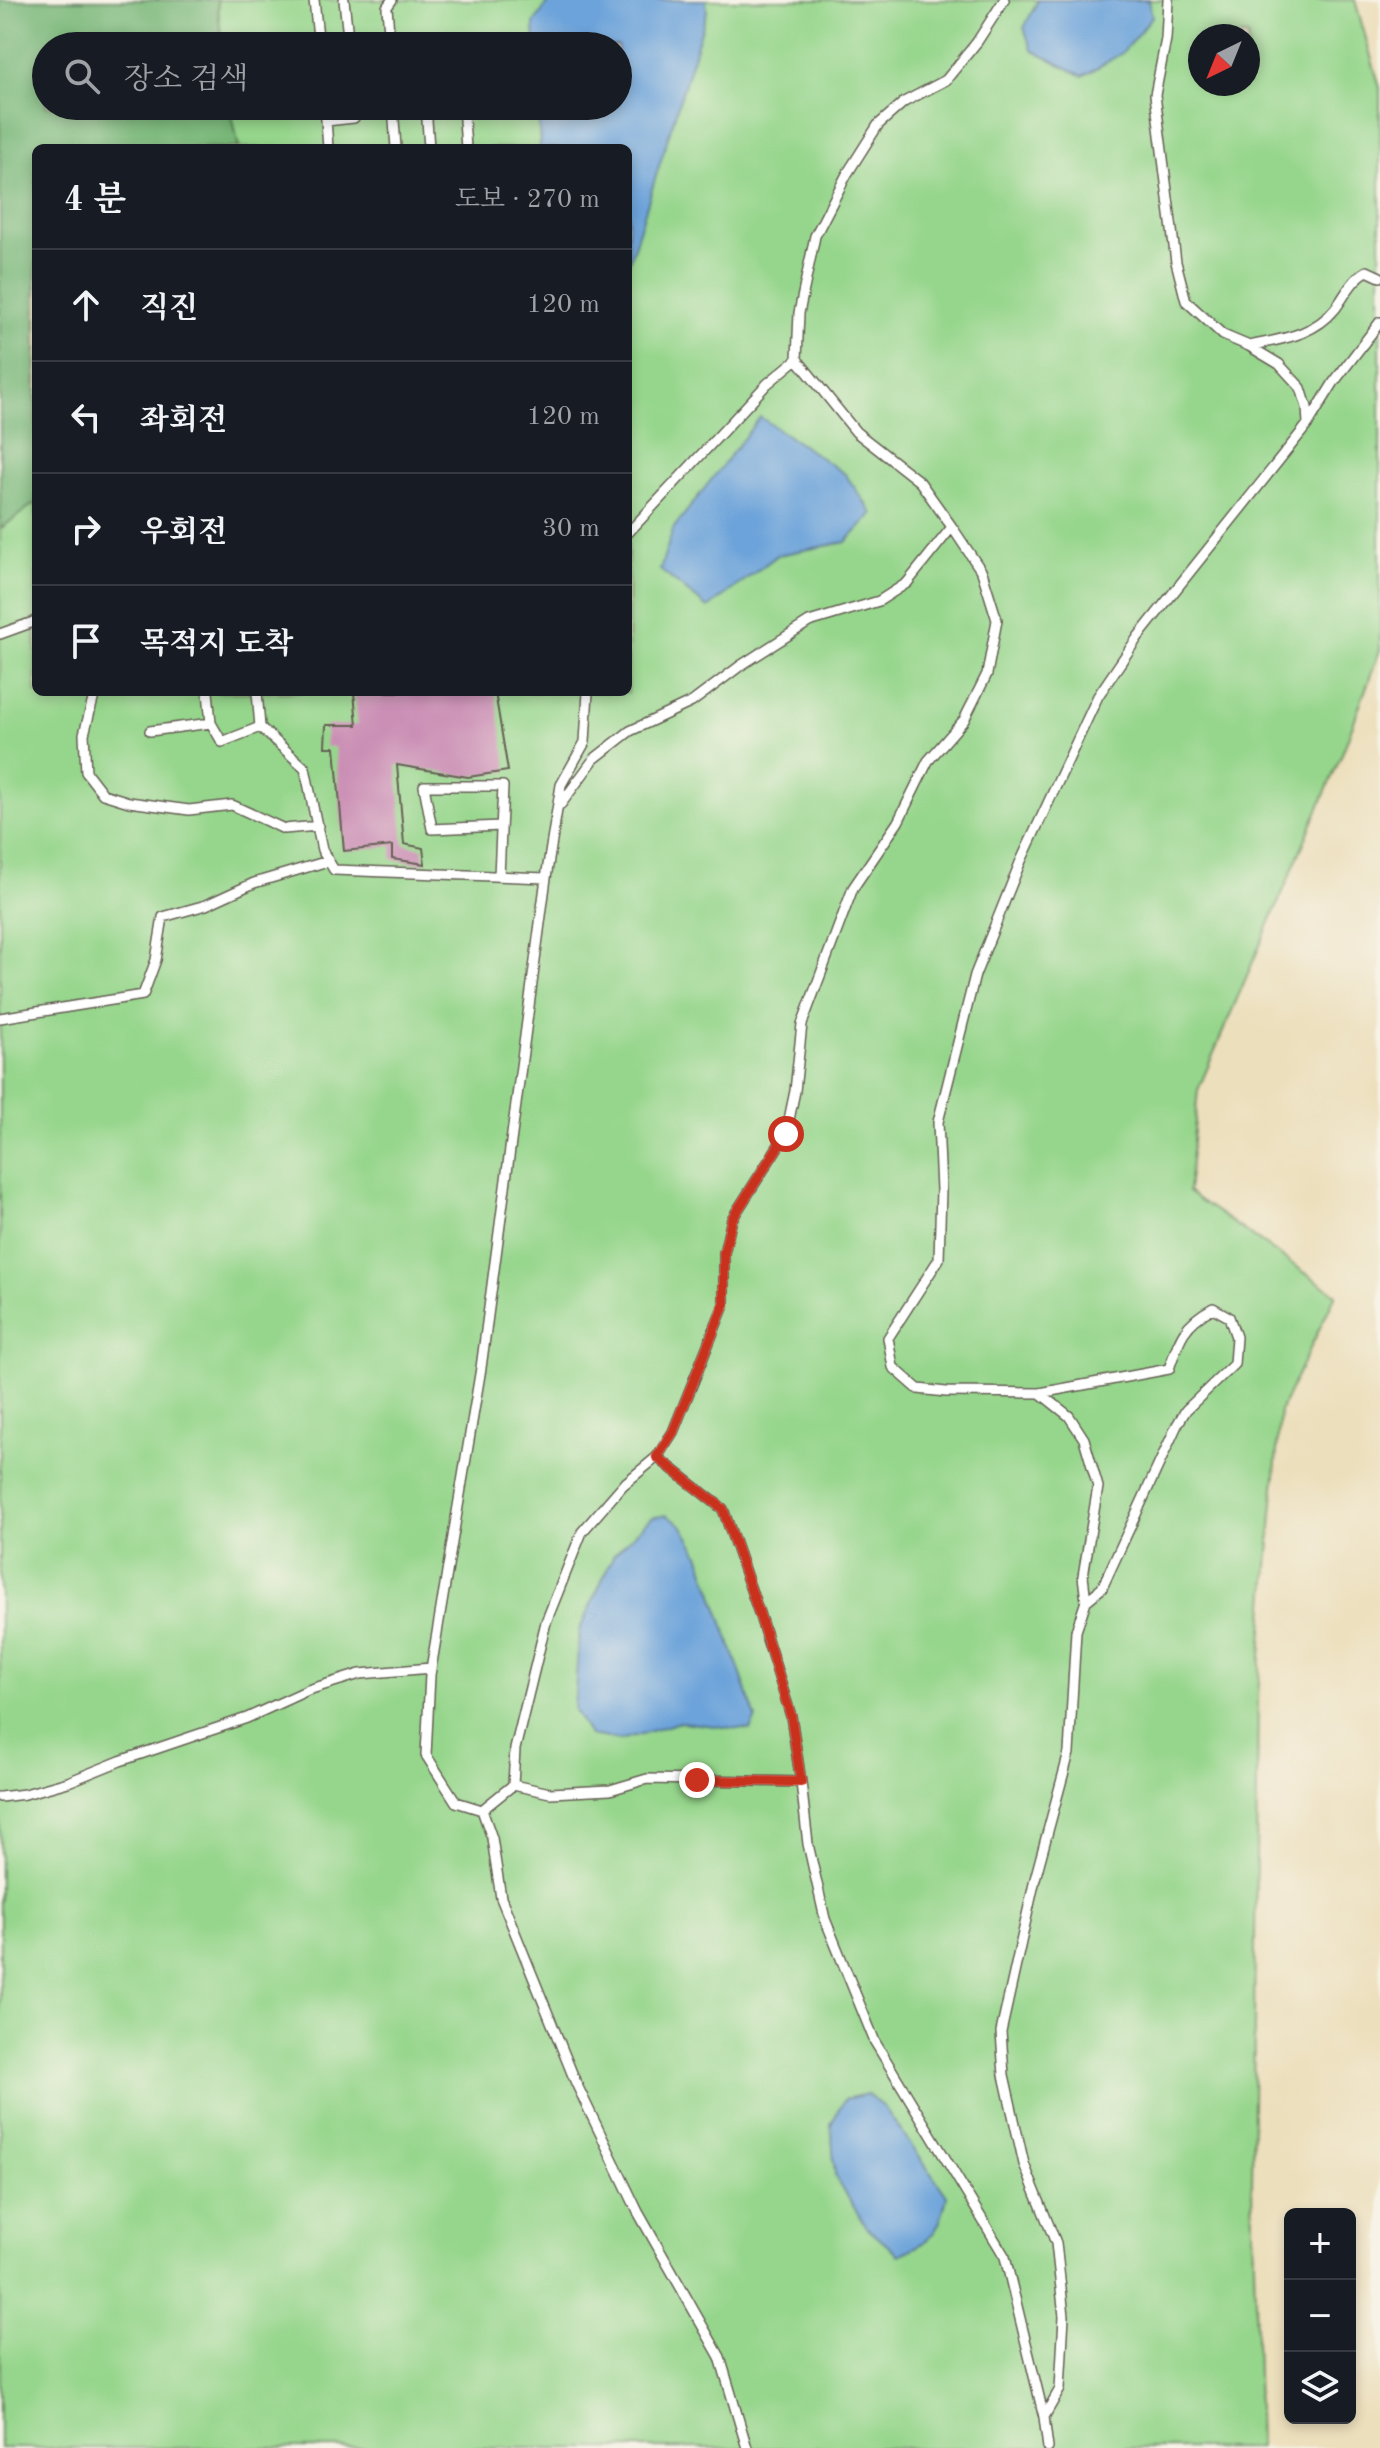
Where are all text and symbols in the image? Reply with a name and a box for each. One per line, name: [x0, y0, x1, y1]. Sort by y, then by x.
north arrow: [1188, 24, 1260, 96]
search box: [32, 32, 632, 120]
icon: search: [60, 54, 104, 98]
text: 장소 검색: [124, 65, 248, 95]
text: 4 분: [64, 184, 126, 218]
text: 도보 · 270 m: [455, 187, 600, 213]
icon: ahead: [64, 283, 108, 327]
text: 120 m: [527, 292, 600, 318]
text: 직진: [140, 294, 198, 324]
icon: left: [64, 395, 108, 439]
text: 120 m: [527, 404, 600, 430]
text: 좌회전: [140, 406, 227, 436]
icon: right: [64, 507, 108, 551]
text: 30 m: [542, 516, 600, 542]
text: 우회전: [140, 518, 227, 548]
icon: arrive: [64, 619, 108, 663]
text: 목적지 도착: [140, 630, 293, 660]
route start: [768, 1116, 804, 1152]
route end: [679, 1762, 715, 1798]
map controls: [1284, 2208, 1356, 2424]
button: +: [1284, 2208, 1356, 2280]
button: −: [1284, 2280, 1356, 2352]
button: layers: [1284, 2352, 1356, 2424]

